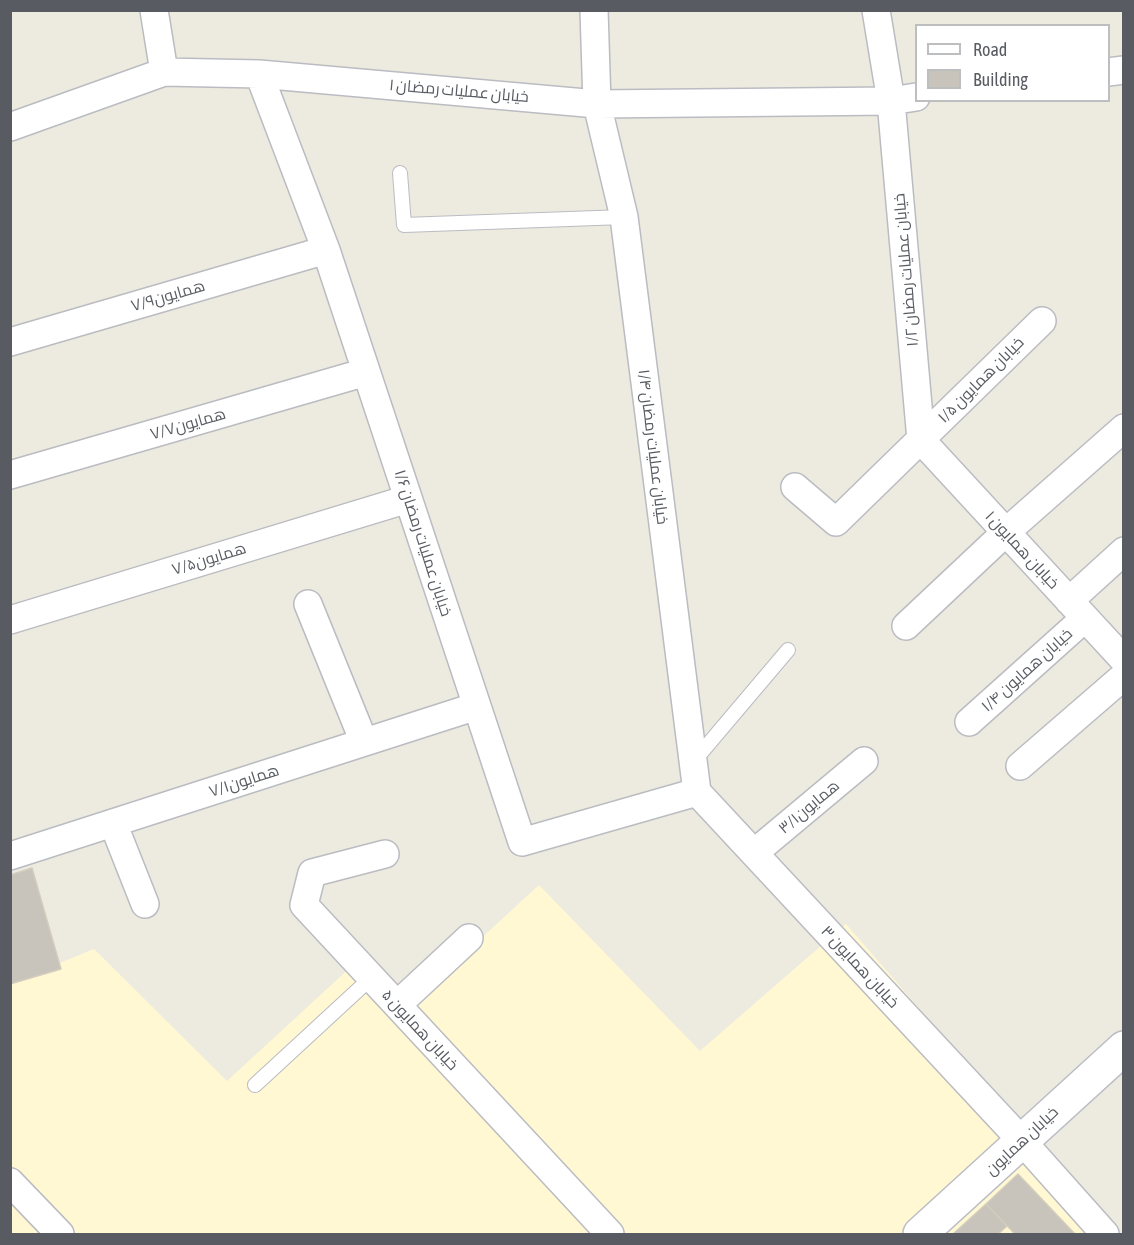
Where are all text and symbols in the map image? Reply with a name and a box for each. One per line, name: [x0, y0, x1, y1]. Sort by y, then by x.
legend: [915, 24, 1110, 102]
text: Road: [973, 39, 1007, 60]
text: Building: [973, 69, 1028, 90]
street label: خیابان عملیات رمضان ۱: [388, 75, 530, 107]
street label: خیابان عملیات رمضان ۱/۲: [890, 192, 922, 348]
street label: همایون۷/۹: [129, 276, 207, 316]
street label: خیابان همایون ۱/۵: [934, 333, 1028, 427]
street label: خیابان عملیات رمضان ۱/۴: [634, 368, 672, 526]
street label: همایون۷/۷: [148, 404, 228, 444]
street label: خیابان عملیات رمضان ۱/۶: [390, 467, 456, 619]
street label: خیابان همایون ۱: [981, 507, 1063, 593]
street label: همایون۷/۵: [170, 539, 248, 579]
street label: خیابان همایون ۱/۴: [978, 624, 1076, 716]
street label: همایون۷/۱: [206, 761, 282, 801]
street label: همایون۳/۱: [775, 776, 843, 838]
street label: خیابان همایون ۳: [817, 922, 903, 1012]
street label: خیابان همایون ۵: [378, 986, 462, 1074]
street label: خیابان همایون: [982, 1102, 1062, 1180]

